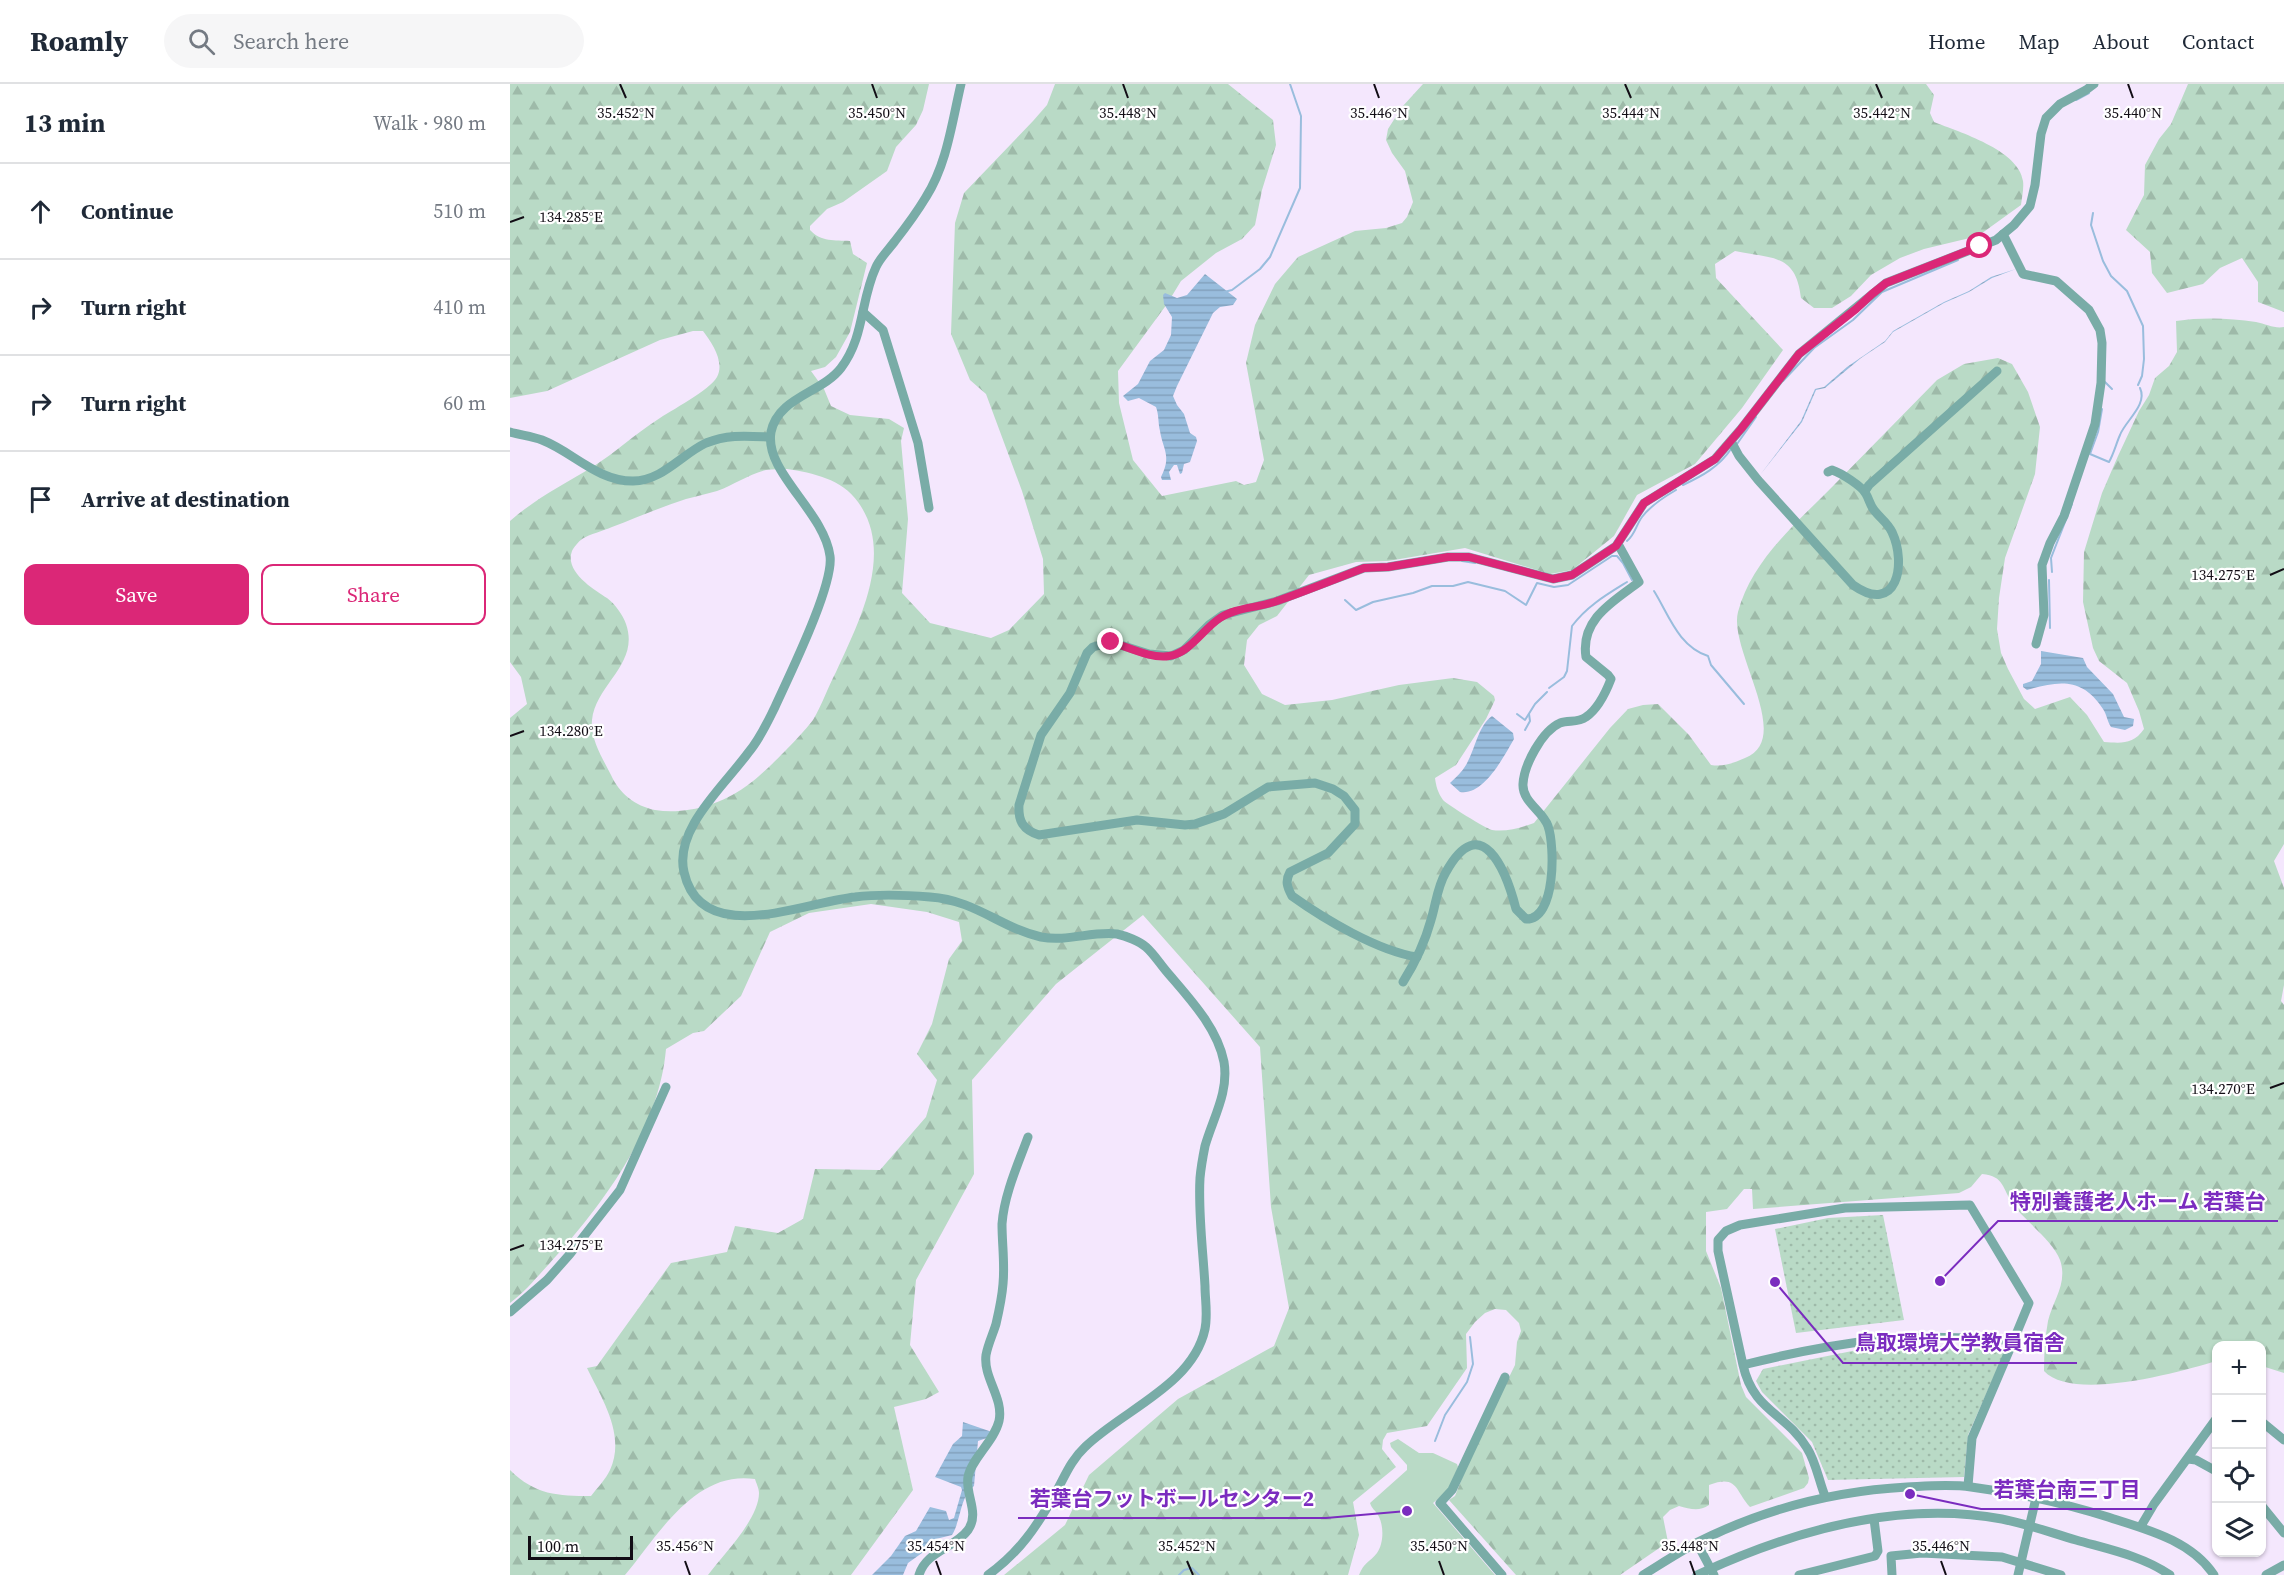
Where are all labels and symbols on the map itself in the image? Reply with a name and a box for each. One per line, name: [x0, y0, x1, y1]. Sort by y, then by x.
text: 35.452°N: [597, 102, 655, 123]
text: 35.450°N: [848, 102, 906, 123]
text: 35.448°N: [1099, 102, 1157, 123]
text: 35.446°N: [1350, 102, 1408, 123]
text: 35.444°N: [1602, 102, 1660, 123]
text: 35.442°N: [1853, 102, 1911, 123]
text: 35.440°N: [2104, 102, 2162, 123]
text: 134.285°E: [539, 206, 603, 227]
route start: [1966, 232, 1992, 258]
text: 134.275°E: [2191, 564, 2255, 585]
route end: [1097, 628, 1123, 654]
text: 134.280°E: [539, 720, 603, 741]
text: 134.270°E: [2191, 1078, 2255, 1099]
callout: 特別養護老人ホーム 若葉台: [1998, 1182, 2278, 1221]
text: 特別養護老人ホーム 若葉台: [2010, 1187, 2266, 1216]
text: 134.275°E: [539, 1234, 603, 1255]
callout: 鳥取環境大学教員宿舎: [1843, 1324, 2077, 1363]
text: 鳥取環境大学教員宿舎: [1855, 1328, 2065, 1357]
callout: 若葉台南三丁目: [1981, 1470, 2152, 1509]
text: 若葉台南三丁目: [1994, 1475, 2141, 1504]
callout: 若葉台フットボールセンター2: [1018, 1479, 1326, 1518]
text: 若葉台フットボールセンター2: [1030, 1484, 1314, 1513]
scale bar: [528, 1533, 633, 1560]
text: 35.456°N: [656, 1535, 714, 1556]
text: 35.454°N: [907, 1535, 965, 1556]
text: 35.452°N: [1158, 1535, 1216, 1556]
text: 35.450°N: [1410, 1535, 1468, 1556]
text: 35.448°N: [1661, 1535, 1719, 1556]
text: 35.446°N: [1912, 1535, 1970, 1556]

